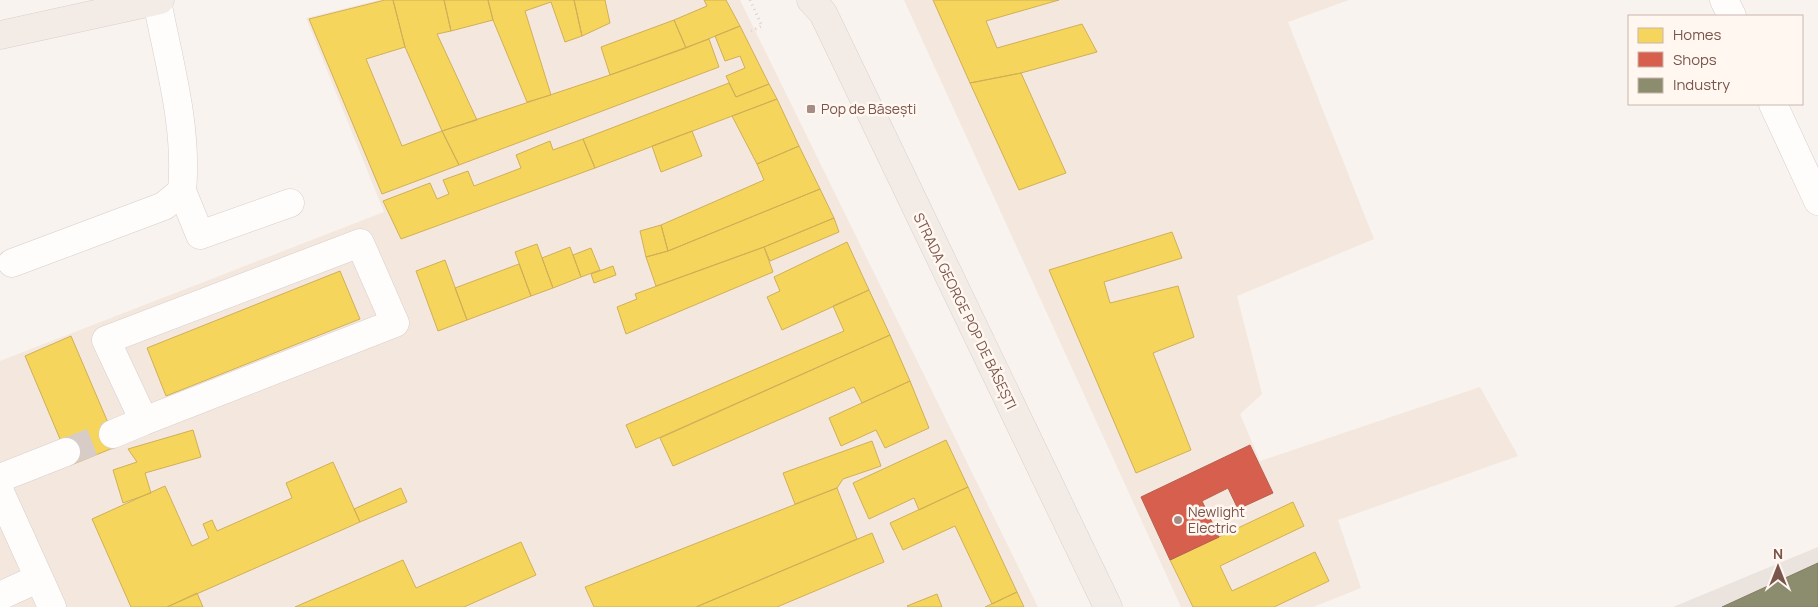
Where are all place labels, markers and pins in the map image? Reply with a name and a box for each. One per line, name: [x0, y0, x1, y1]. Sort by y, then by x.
place label: Pop de Băsești: [821, 99, 916, 118]
marker: Pop de Băsești: [805, 103, 817, 115]
place label: Newlight Electric: [1188, 502, 1245, 537]
marker: Newlight Electric: [1172, 514, 1184, 526]

